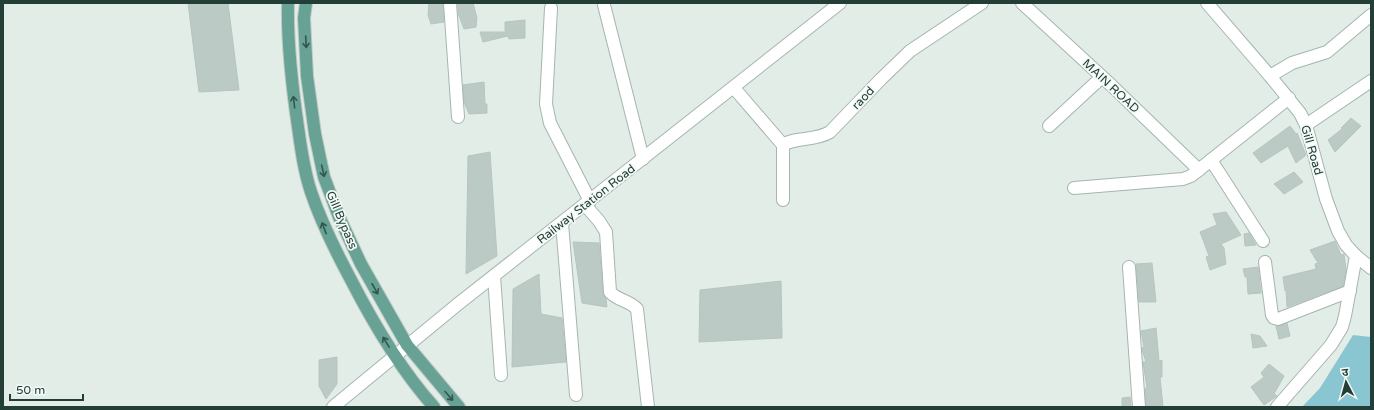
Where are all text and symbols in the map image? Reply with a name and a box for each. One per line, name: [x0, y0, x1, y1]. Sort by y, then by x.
one-way arrow: [302, 35, 309, 48]
street label: MAIN ROAD: [1080, 56, 1142, 116]
street label: raod: [849, 84, 877, 112]
one-way arrow: [290, 96, 298, 109]
street label: Gill Road: [1298, 123, 1326, 177]
street label: Railway Station Road: [534, 161, 638, 247]
one-way arrow: [319, 164, 327, 177]
street label: Gill Bypass: [324, 189, 361, 251]
one-way arrow: [320, 222, 328, 234]
one-way arrow: [372, 283, 380, 295]
one-way arrow: [382, 336, 390, 348]
north arrow: [1326, 362, 1366, 402]
text: उ: [1341, 366, 1349, 379]
scale bar: [10, 376, 83, 402]
text: 50 m: [16, 383, 45, 397]
one-way arrow: [444, 390, 453, 400]

